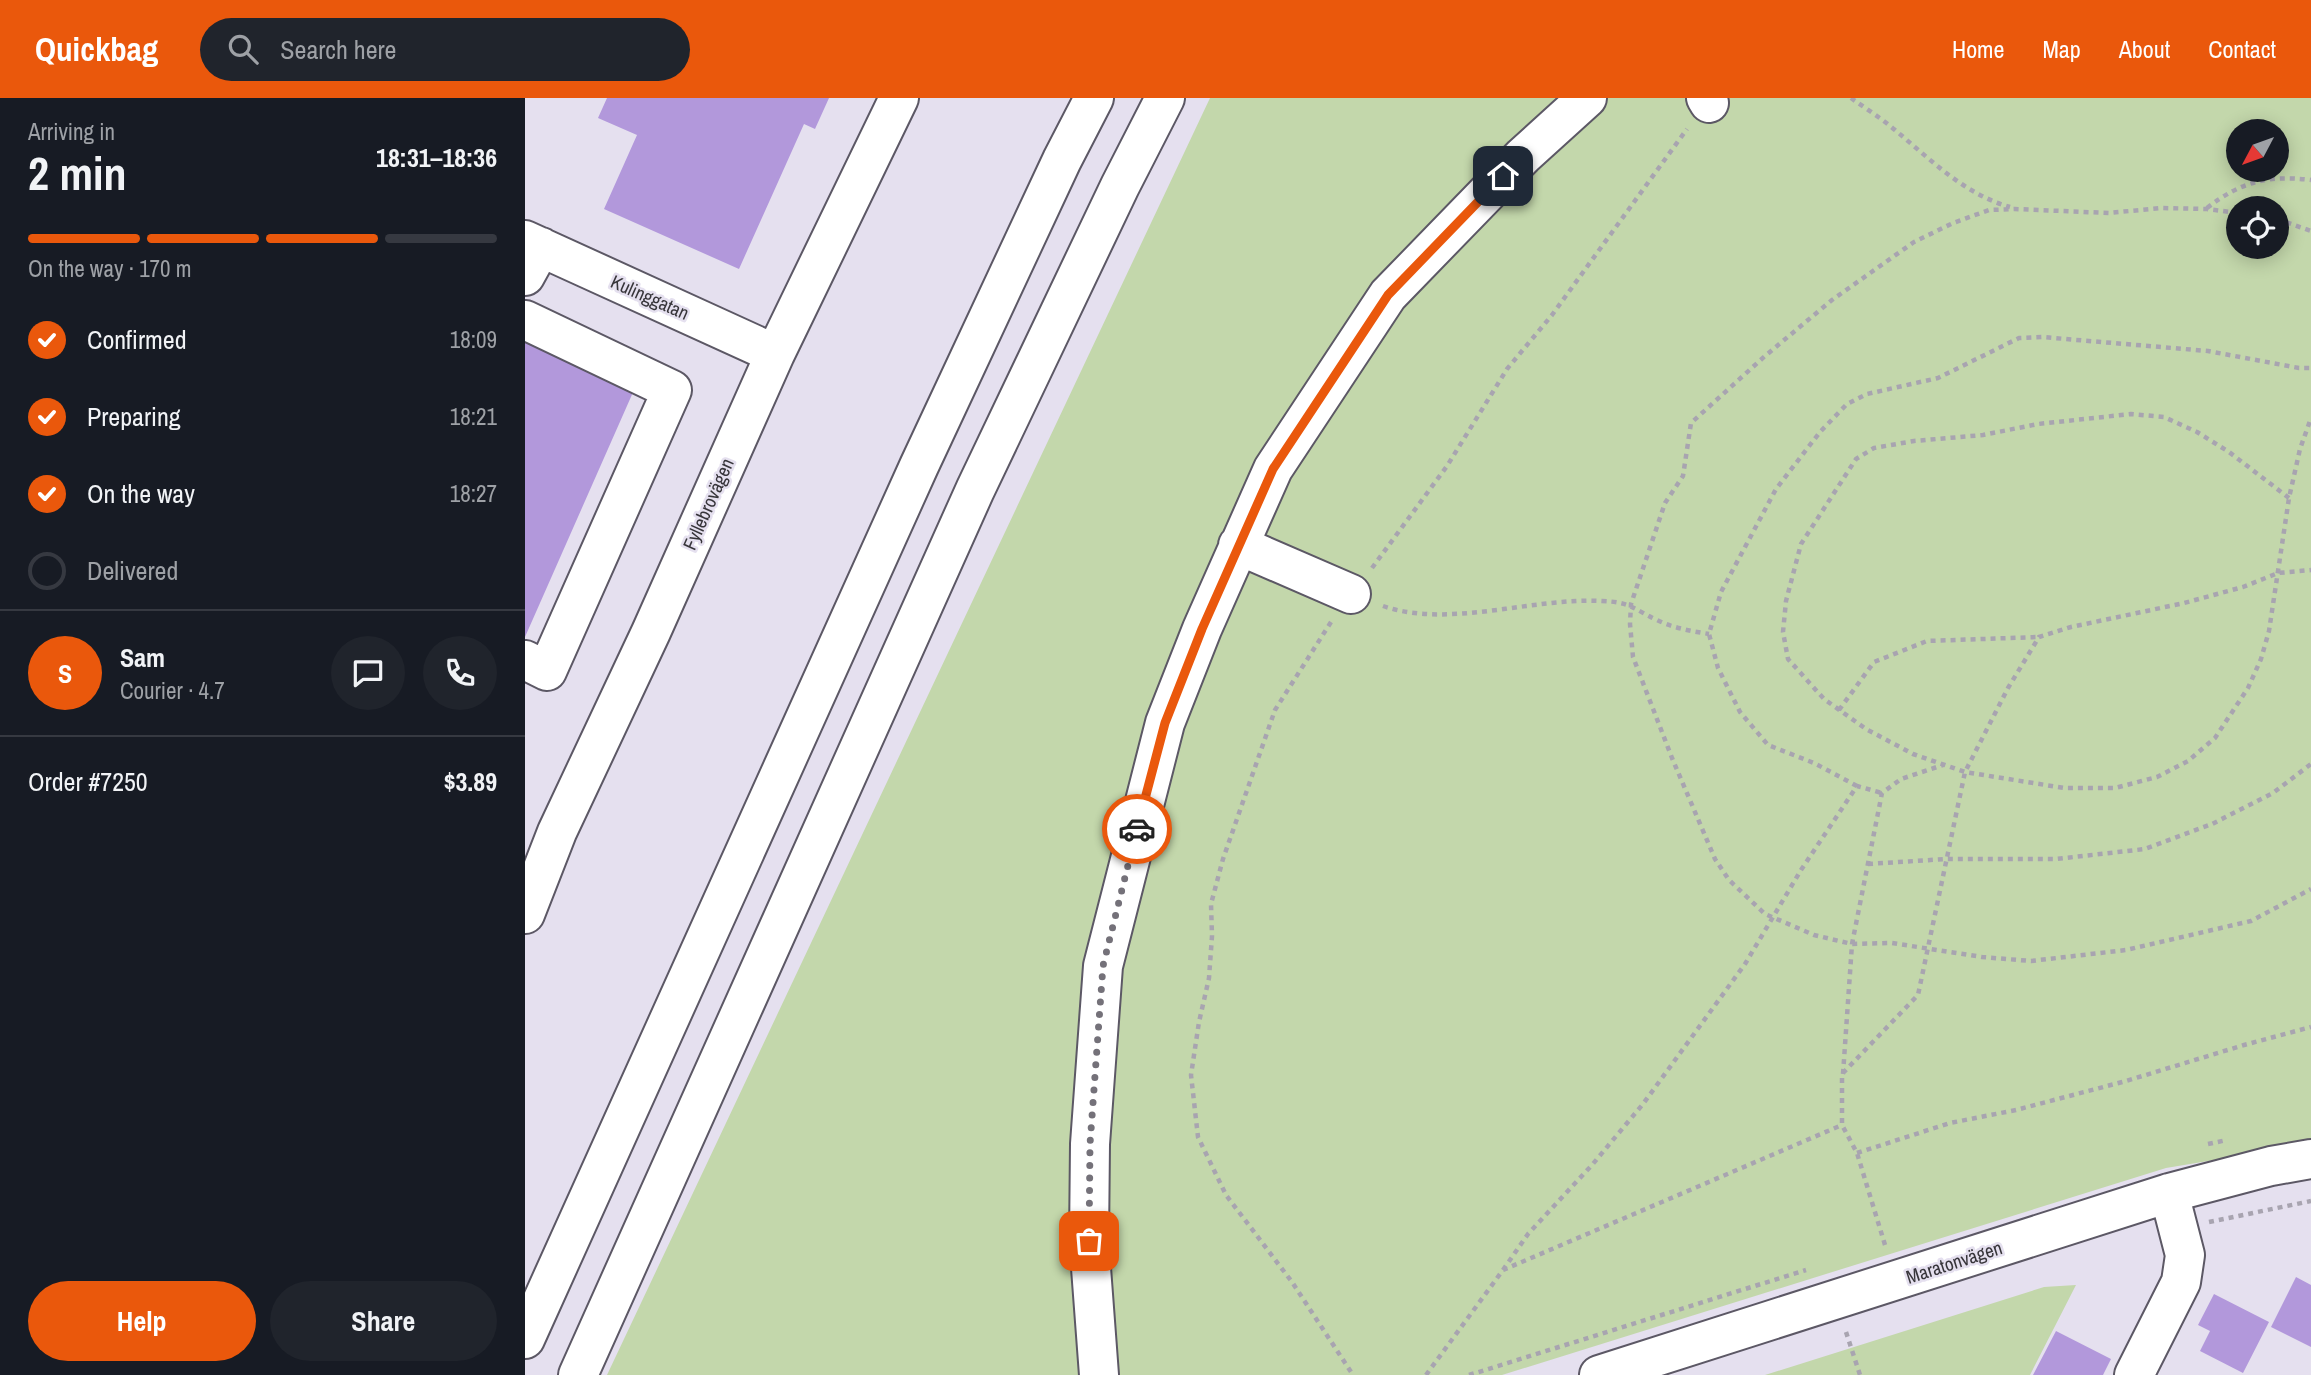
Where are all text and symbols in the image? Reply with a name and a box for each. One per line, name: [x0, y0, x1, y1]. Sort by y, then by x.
search box: [200, 18, 690, 81]
text: Quickbag: [35, 27, 158, 71]
icon: search: [224, 30, 262, 68]
text: Search here: [280, 32, 396, 67]
text: Home: [1952, 33, 2004, 65]
text: Map: [2042, 33, 2081, 65]
text: About: [2119, 33, 2170, 65]
text: Contact: [2208, 33, 2276, 65]
text: Arriving in: [28, 116, 115, 147]
north arrow: [2226, 119, 2289, 182]
map controls: [2226, 119, 2289, 259]
text: 18:31–18:36: [376, 140, 497, 175]
text: 2 min: [28, 142, 127, 204]
pin: [1473, 146, 1533, 206]
icon: home: [1484, 157, 1522, 195]
button: locate: [2226, 196, 2289, 259]
text: On the way · 170 m: [28, 253, 192, 284]
street label: Kulinggatan: [607, 268, 693, 326]
icon: check: [28, 321, 66, 359]
text: Confirmed: [87, 322, 187, 357]
text: 18:09: [450, 324, 497, 355]
icon: check: [28, 398, 66, 436]
text: Preparing: [87, 399, 181, 434]
text: 18:21: [450, 401, 497, 432]
street label: Fyllebrovägen: [676, 454, 740, 554]
icon: check: [28, 475, 66, 513]
text: On the way: [87, 476, 195, 511]
text: 18:27: [450, 478, 497, 509]
text: Delivered: [87, 553, 178, 588]
button: chat: [331, 636, 405, 710]
button: phone: [423, 636, 497, 710]
text: Sam: [120, 640, 165, 675]
text: S: [58, 656, 72, 691]
text: Courier · 4.7: [120, 675, 225, 706]
text: Order #7250: [28, 764, 148, 799]
text: $3.89: [444, 764, 497, 799]
courier: [1102, 794, 1172, 864]
icon: car: [1118, 810, 1156, 848]
pin: [1059, 1211, 1119, 1271]
icon: bag: [1070, 1222, 1108, 1260]
street label: Maratonvägen: [1903, 1234, 2005, 1290]
button: Help: [28, 1281, 256, 1361]
button: Share: [270, 1281, 497, 1361]

